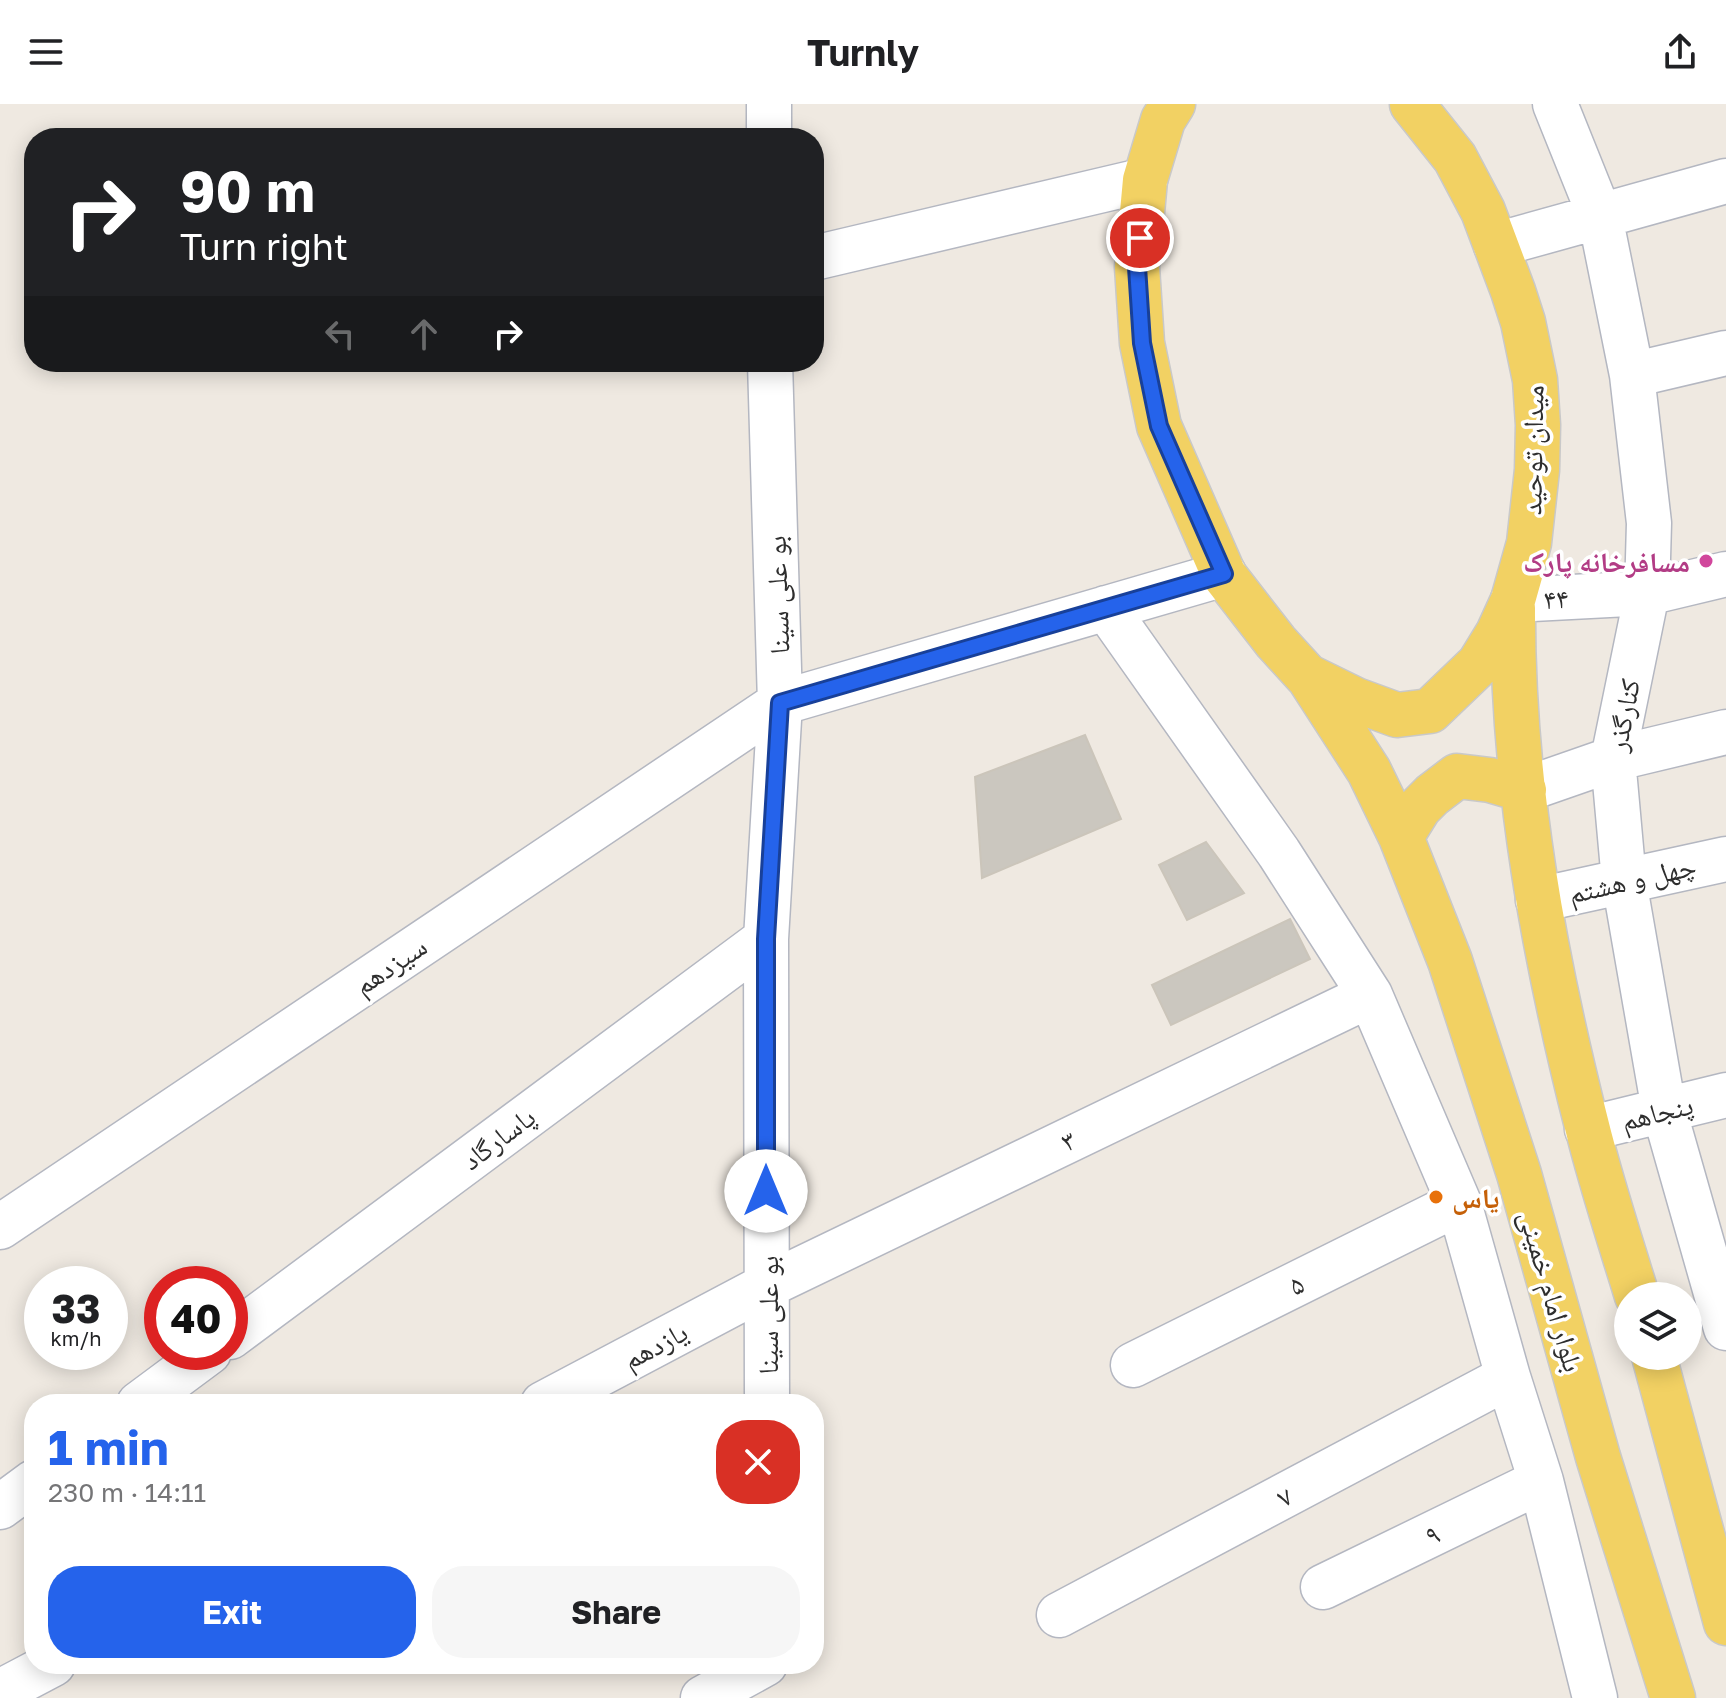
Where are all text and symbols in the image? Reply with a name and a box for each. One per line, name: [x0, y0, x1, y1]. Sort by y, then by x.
icon: menu: [24, 30, 68, 74]
icon: share: [1658, 30, 1702, 74]
text: Turnly: [807, 31, 919, 74]
text: 90 m: [180, 157, 315, 224]
icon: right: [48, 160, 152, 264]
pin: [1106, 204, 1174, 272]
icon: arrive: [1118, 216, 1162, 260]
text: Turn right: [180, 225, 348, 268]
icon: left: [318, 312, 362, 356]
icon: ahead: [402, 312, 446, 356]
icon: right: [486, 312, 530, 356]
street label: میدان توحید: [1514, 385, 1551, 515]
street label: بو علی سینا: [758, 535, 798, 655]
place label: مسافرخانه پارک: [1523, 545, 1690, 579]
marker: مسافرخانه پارک: [1697, 552, 1715, 570]
street label: ۴۴: [1543, 581, 1569, 615]
street label: کنارگذر: [1600, 675, 1646, 755]
street label: چهل و هشتم: [1565, 848, 1700, 913]
street label: سیزدهم: [347, 929, 434, 1004]
street label: پنجاهم: [1618, 1087, 1697, 1140]
street label: پاسارگاد: [455, 1100, 542, 1177]
street label: ۳: [1055, 1122, 1081, 1158]
position arrow: [724, 1149, 808, 1233]
place label: یاس: [1452, 1181, 1499, 1215]
marker: یاس: [1427, 1188, 1445, 1206]
street label: بلوار امام خمینی: [1510, 1207, 1591, 1376]
street label: بو علی سینا: [751, 1256, 786, 1374]
speed limit sign: 40: [144, 1266, 248, 1370]
street label: ۵: [1283, 1266, 1309, 1302]
map controls: [1614, 1282, 1702, 1370]
button: layers: [1614, 1282, 1702, 1370]
text: 33: [52, 1284, 100, 1332]
street label: یازدهم: [617, 1314, 694, 1378]
text: km/h: [51, 1326, 101, 1350]
text: 1 min: [48, 1418, 169, 1476]
button: close: [716, 1420, 800, 1504]
text: 230 m · 14:11: [48, 1477, 206, 1508]
street label: ۷: [1271, 1478, 1297, 1514]
street label: ۹: [1419, 1516, 1445, 1552]
button: Exit: [48, 1566, 416, 1658]
button: Share: [432, 1566, 800, 1658]

